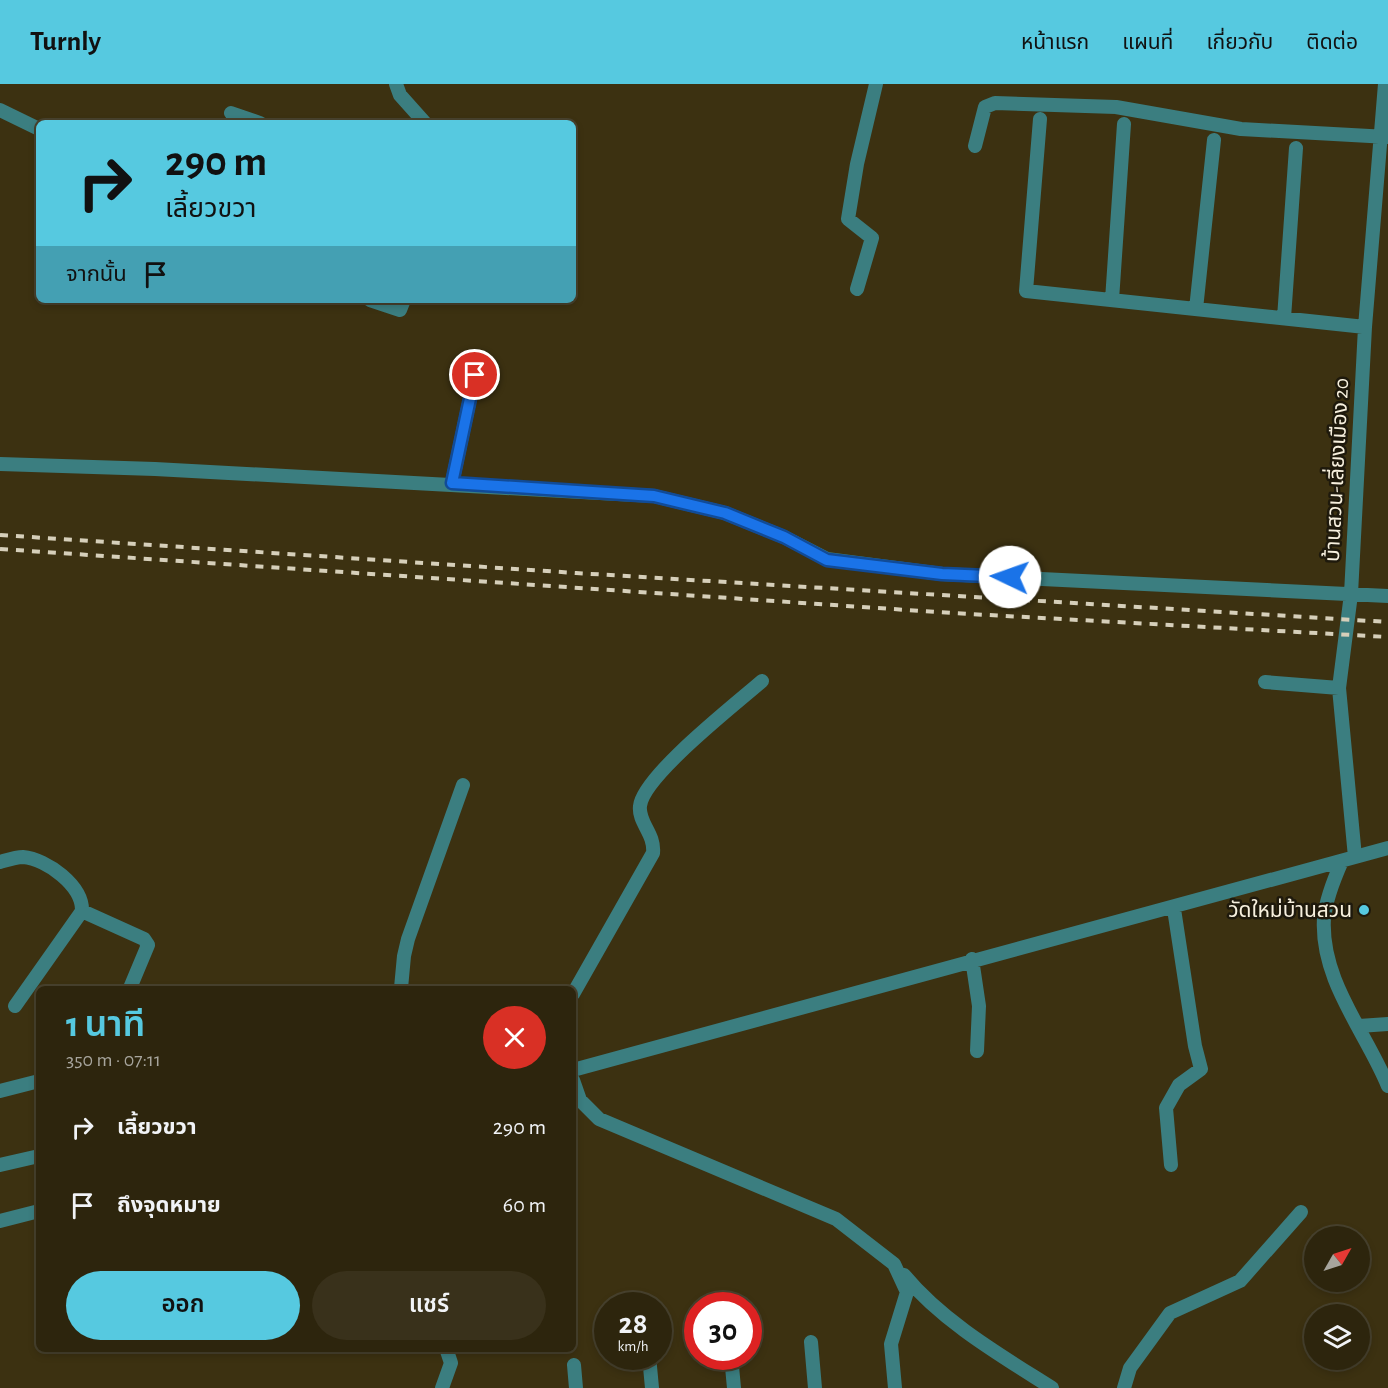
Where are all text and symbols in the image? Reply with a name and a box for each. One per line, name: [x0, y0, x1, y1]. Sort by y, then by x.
text: Turnly: [30, 28, 101, 56]
text: หน้าแรก: [1021, 32, 1089, 53]
text: แผนที่: [1122, 32, 1173, 53]
text: เกี่ยวกับ: [1206, 32, 1273, 53]
text: ติดต่อ: [1306, 32, 1358, 53]
text: 290 m: [165, 141, 267, 183]
icon: right: [66, 144, 144, 222]
text: เลี้ยวขวา: [165, 195, 256, 222]
icon: arrive: [139, 258, 172, 291]
text: จากนั้น: [66, 263, 127, 285]
pin: [449, 349, 500, 400]
icon: arrive: [458, 358, 491, 391]
street label: บ้านสวน-เลี่ยงเมือง 20: [1317, 377, 1352, 562]
position arrow: [978, 545, 1042, 609]
place label: วัดใหม่บ้านสวน: [1228, 898, 1352, 921]
marker: วัดใหม่บ้านสวน: [1357, 903, 1371, 917]
button: close: [483, 1006, 546, 1069]
text: 1 นาที: [66, 1007, 145, 1043]
text: 350 m · 07:11: [66, 1050, 161, 1070]
icon: right: [66, 1111, 99, 1144]
text: เลี้ยวขวา: [117, 1116, 197, 1138]
text: 290 m: [493, 1116, 546, 1138]
icon: arrive: [66, 1189, 99, 1222]
text: ถึงจุดหมาย: [117, 1194, 221, 1216]
text: 60 m: [503, 1194, 546, 1216]
north arrow: [1304, 1226, 1370, 1292]
map controls: [1304, 1226, 1370, 1370]
button: ออก: [66, 1271, 300, 1340]
button: แชร์: [312, 1271, 546, 1340]
speed limit sign: 30: [684, 1292, 762, 1370]
button: layers: [1304, 1304, 1370, 1370]
text: 28: [619, 1309, 647, 1339]
text: km/h: [618, 1339, 648, 1354]

